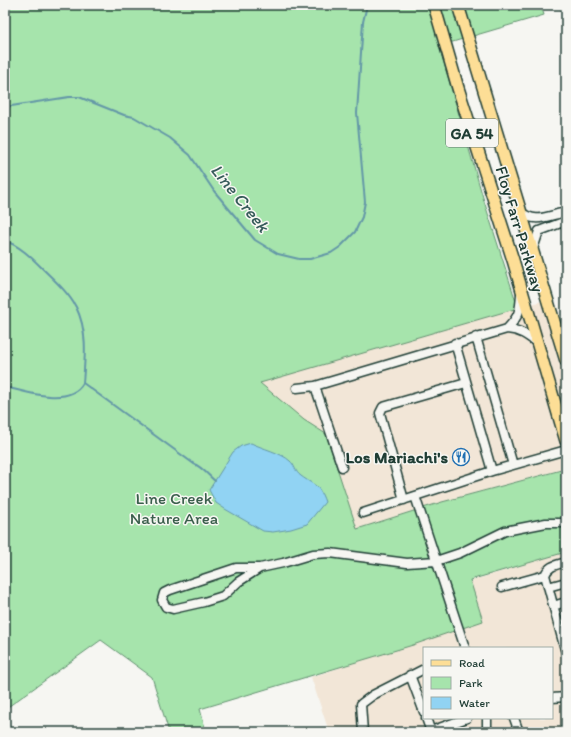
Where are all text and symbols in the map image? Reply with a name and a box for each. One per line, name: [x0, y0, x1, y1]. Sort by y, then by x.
road number: GA 54: [446, 119, 498, 147]
water label: Line Creek: [206, 159, 275, 238]
street label: Floy Farr Parkway: [491, 164, 549, 294]
place label: Los Mariachi's: [345, 447, 448, 467]
restaurant icon: Los Mariachi's: [451, 447, 471, 467]
park label: Line Creek Nature Area: [130, 488, 218, 528]
legend: [423, 647, 553, 719]
text: Road: [459, 656, 485, 670]
text: Park: [459, 676, 483, 690]
text: Water: [459, 696, 490, 710]

